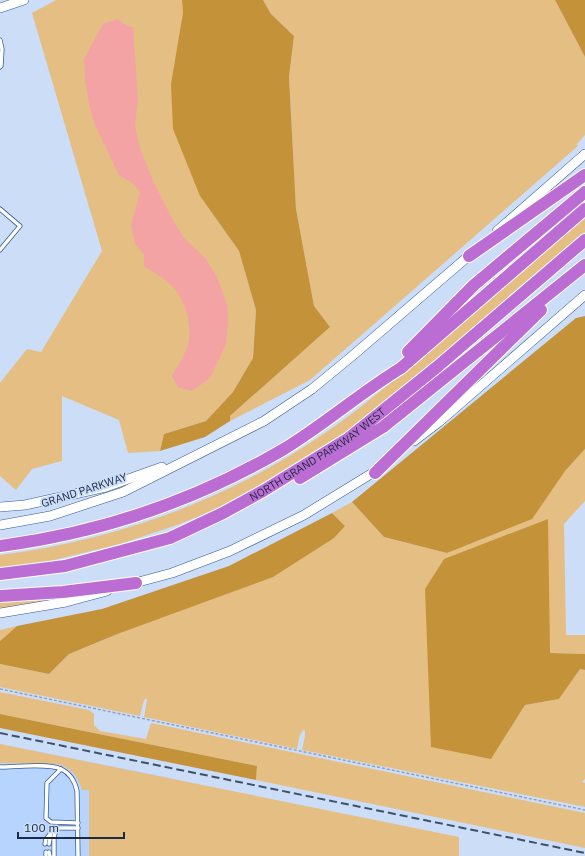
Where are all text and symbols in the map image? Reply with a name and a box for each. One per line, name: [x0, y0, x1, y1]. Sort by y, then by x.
street label: NORTH GRAND PARKWAY WEST: [247, 404, 389, 504]
street label: GRAND PARKWAY: [39, 469, 129, 510]
scale bar: [18, 814, 124, 840]
text: 100 m: [24, 820, 59, 835]

